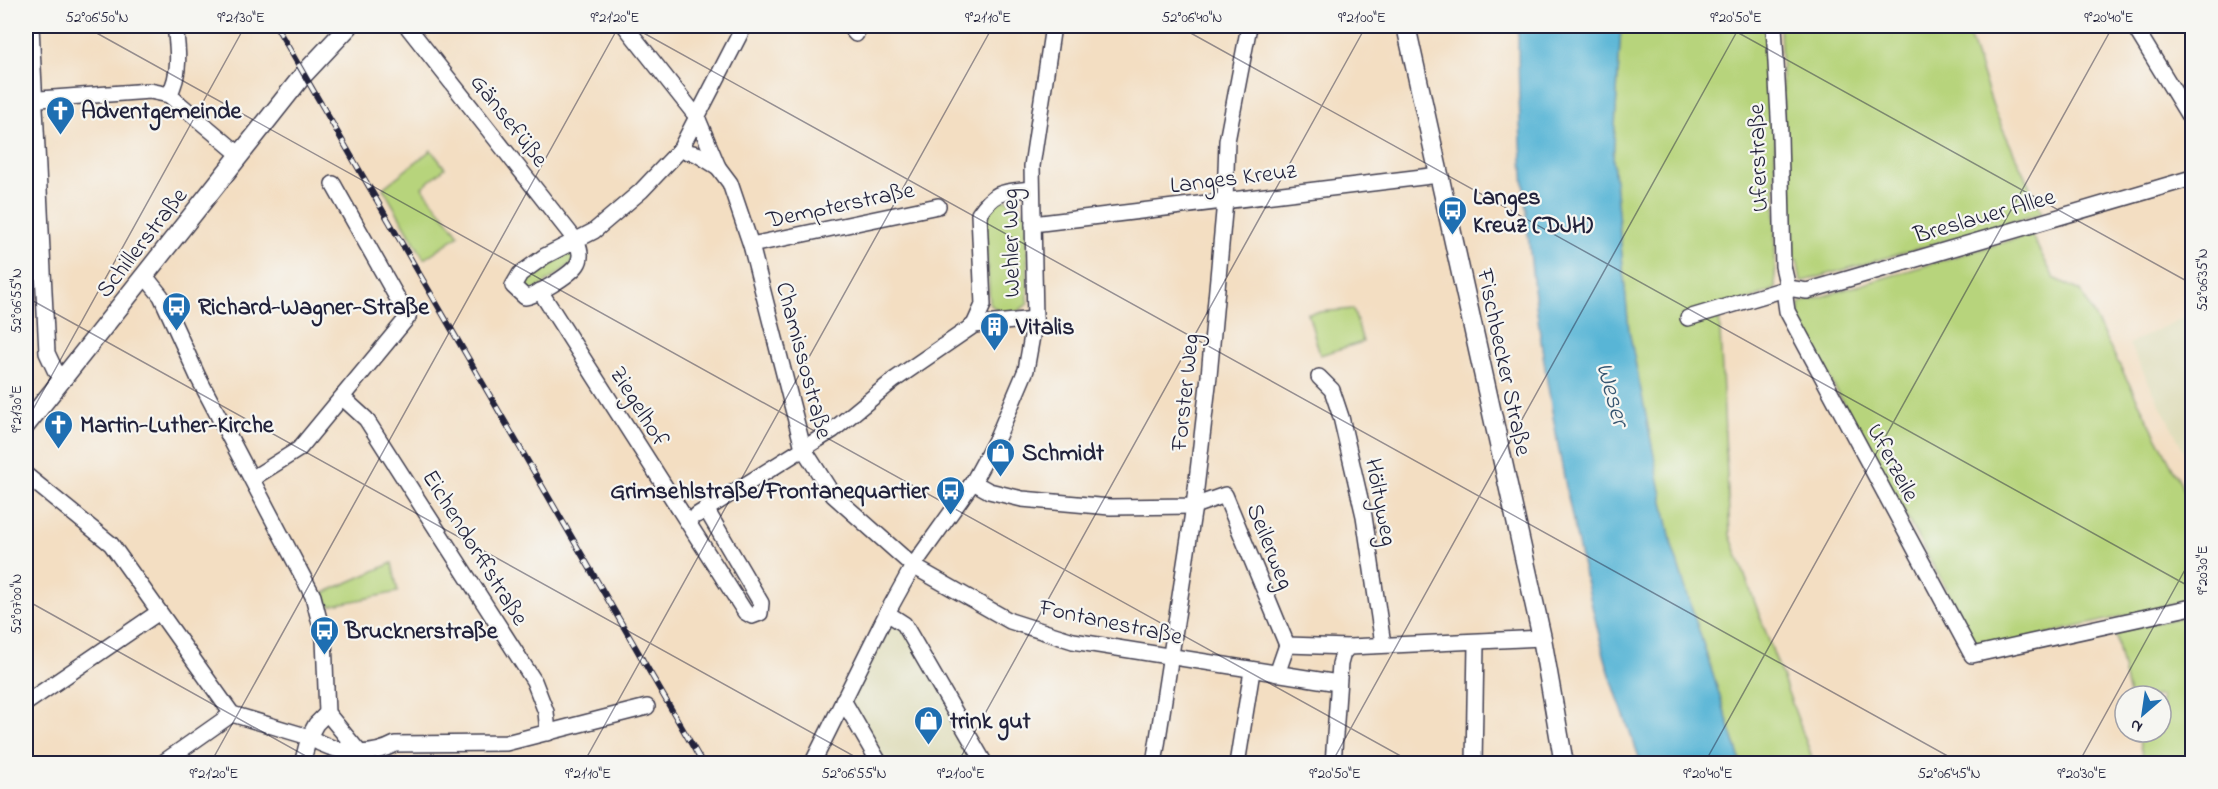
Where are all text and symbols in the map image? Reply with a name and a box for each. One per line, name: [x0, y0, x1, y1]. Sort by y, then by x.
text: 52°06'50"N: [65, 7, 129, 29]
text: 9°21'30"E: [217, 7, 265, 29]
text: 9°21'20"E: [591, 7, 639, 29]
text: 9°21'10"E: [965, 7, 1011, 29]
text: 52°06'40"N: [1161, 7, 1223, 29]
text: 9°21'00"E: [1338, 7, 1386, 29]
text: 9°20'50"E: [1710, 7, 1762, 29]
text: 9°20'40"E: [2084, 7, 2134, 29]
street label: Gänsefüße: [460, 67, 556, 176]
church icon: Adventgemeinde: [44, 94, 76, 136]
place label: Adventgemeinde: [81, 95, 242, 131]
street label: Uferstraße: [1740, 103, 1779, 213]
street label: Langes Kreuz: [1168, 154, 1299, 205]
street label: Dempterstraße: [762, 174, 918, 239]
street label: Breslauer Allee: [1909, 180, 2060, 255]
street label: Schillerstraße: [89, 181, 198, 306]
place label: Langes Kreuz (DJH): [1473, 181, 1593, 244]
street label: Wehler Weg: [994, 188, 1031, 298]
bus stop icon: Langes Kreuz (DJH): [1436, 194, 1468, 236]
text: 52°06'35"N: [2192, 248, 2214, 312]
street label: Fischbecker Straße: [1465, 265, 1539, 459]
text: 52°06'55"N: [6, 268, 28, 334]
street label: Chamissostraße: [765, 278, 840, 443]
bus stop icon: Richard-Wagner-Straße: [161, 290, 193, 332]
place label: Richard-Wagner-Straße: [198, 291, 430, 327]
building icon: Vitalis: [979, 310, 1011, 352]
place label: Vitalis: [1015, 311, 1074, 346]
street label: Forster Weg: [1163, 332, 1210, 454]
water label: Weser: [1584, 358, 1639, 434]
street label: Ziegelhof: [599, 360, 677, 455]
text: 9°21'30"E: [6, 385, 28, 433]
church icon: Martin-Luther-Kirche: [43, 408, 75, 450]
place label: Martin-Luther-Kirche: [80, 409, 275, 444]
street label: Uferzeile: [1857, 418, 1927, 509]
shop icon: Schmidt: [985, 436, 1017, 478]
place label: Schmidt: [1022, 437, 1105, 472]
street label: Höltyweg: [1353, 456, 1405, 549]
street label: Eichendorffstraße: [412, 464, 536, 633]
bus stop icon: Grimsehlstraße/Frontanequartier: [934, 474, 966, 516]
place label: Grimsehlstraße/Frontanequartier: [610, 475, 930, 510]
street label: Seilerweg: [1236, 499, 1302, 595]
text: 9°20'30"E: [2192, 545, 2214, 595]
text: 52°07'00"N: [6, 574, 28, 634]
street label: Fontanestraße: [1035, 591, 1185, 656]
bus stop icon: Brucknerstraße: [308, 614, 340, 656]
place label: Brucknerstraße: [344, 615, 499, 650]
north arrow: [2113, 684, 2173, 744]
shop icon: trink gut: [913, 704, 945, 746]
place label: trink gut: [949, 705, 1032, 741]
text: N: [2126, 712, 2147, 738]
text: 9°21'20"E: [190, 763, 238, 785]
text: 9°21'10"E: [565, 763, 611, 785]
text: 52°06'55"N: [821, 763, 887, 785]
text: 9°21'00"E: [937, 763, 985, 785]
text: 9°20'50"E: [1309, 763, 1361, 785]
text: 9°20'40"E: [1683, 763, 1733, 785]
text: 52°06'45"N: [1917, 763, 1981, 785]
text: 9°20'30"E: [2057, 763, 2107, 785]

